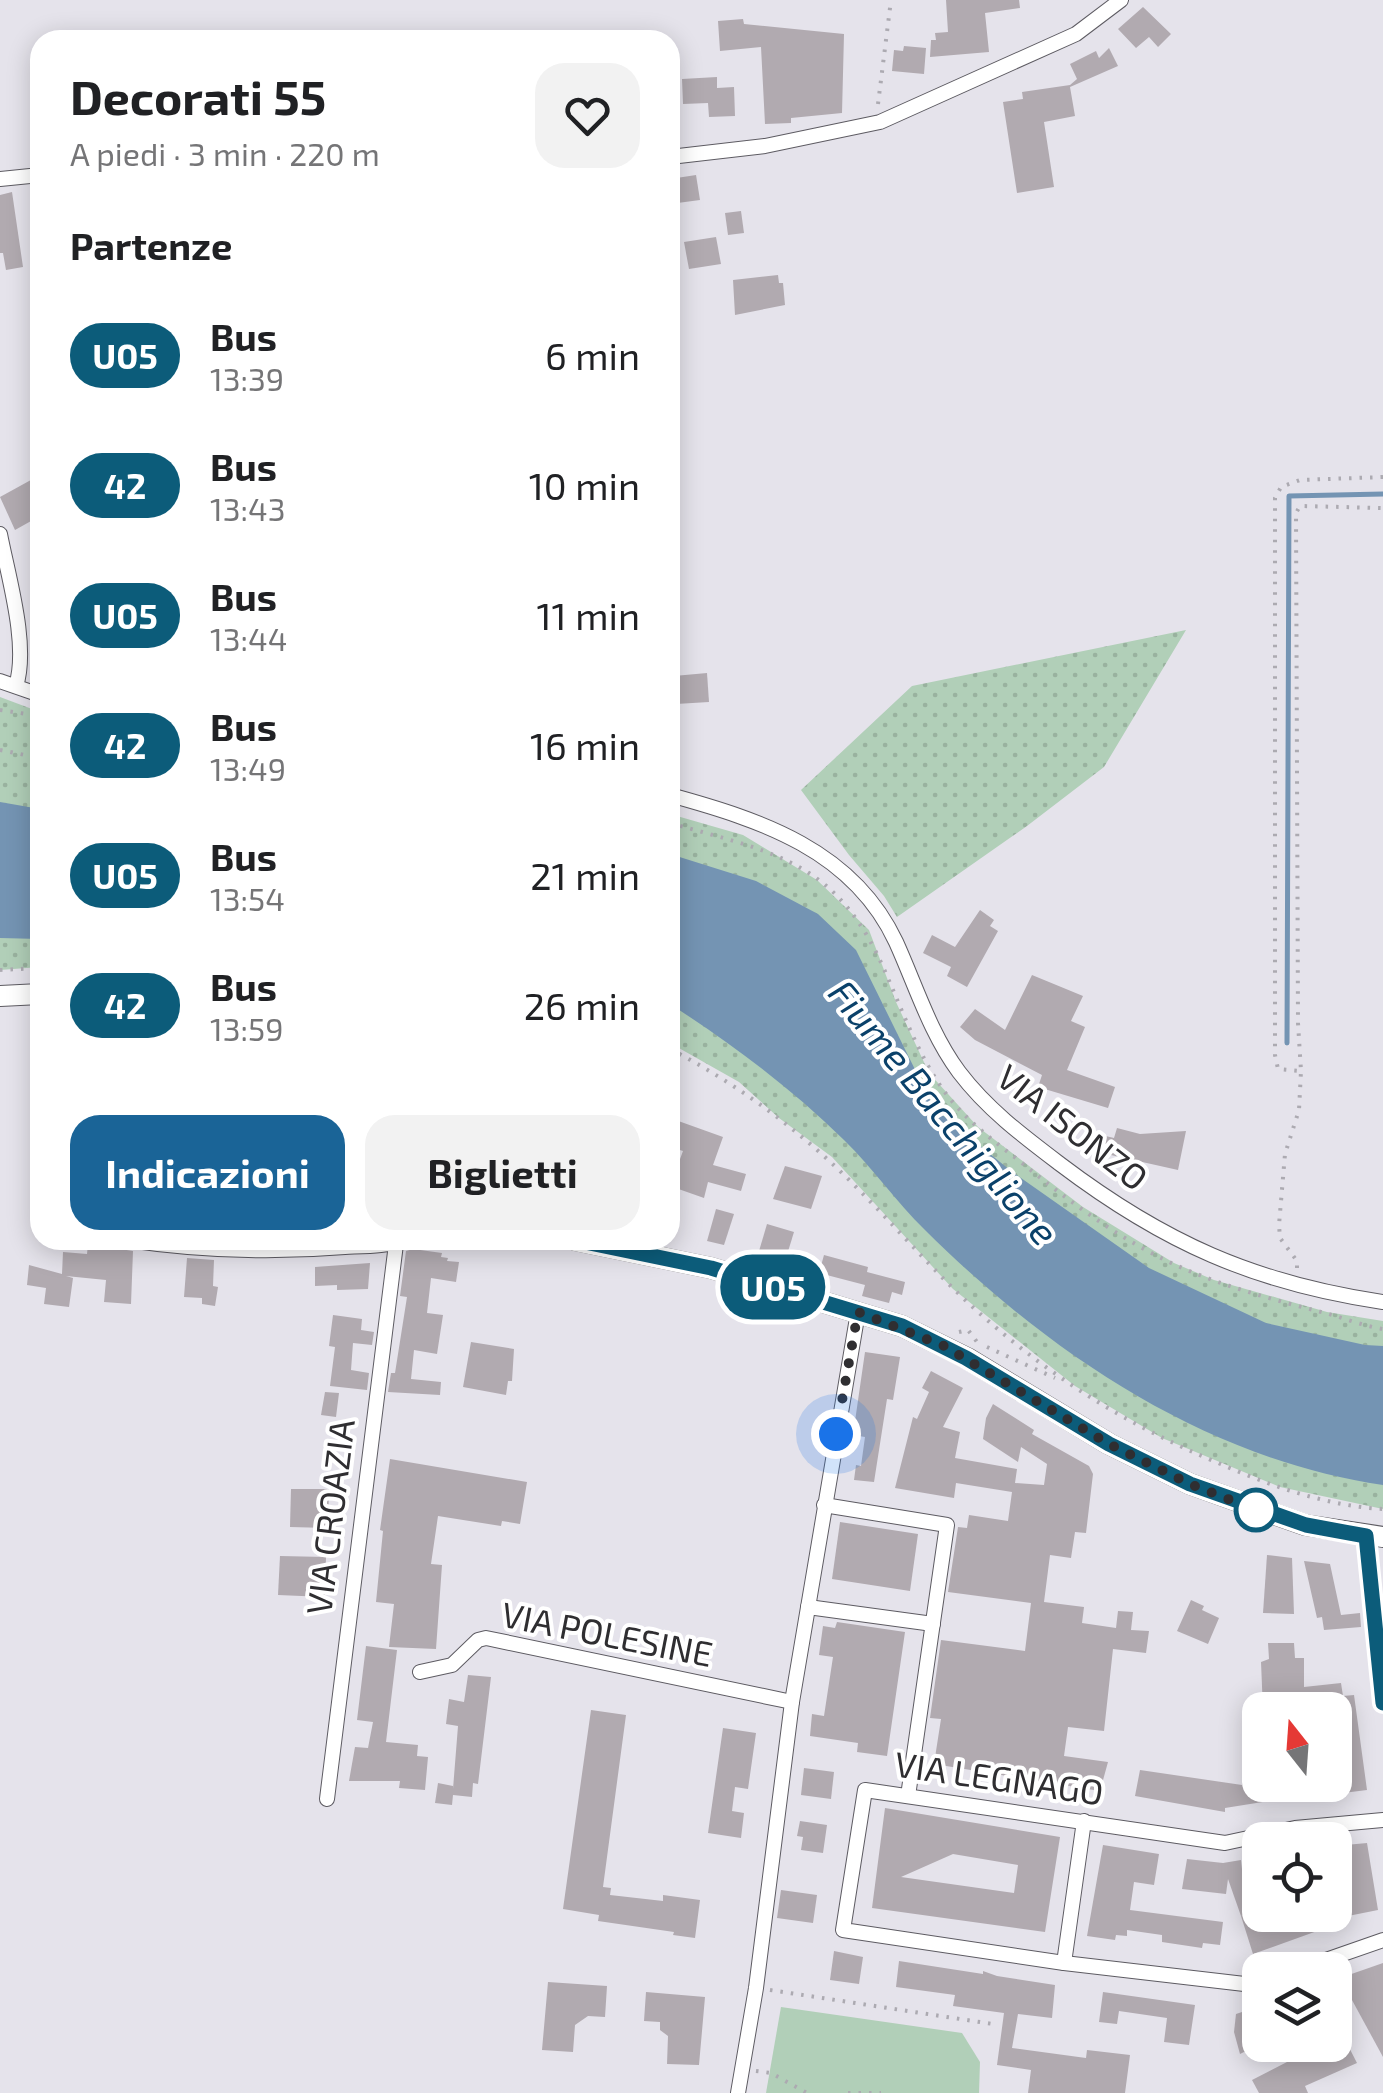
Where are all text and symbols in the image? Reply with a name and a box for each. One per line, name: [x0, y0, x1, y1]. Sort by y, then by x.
button: heart: [535, 63, 640, 168]
text: Decorati 55: [70, 67, 326, 125]
text: A piedi · 3 min · 220 m: [70, 134, 380, 172]
text: Partenze: [70, 222, 232, 268]
text: Bus: [210, 313, 277, 359]
text: 6 min: [545, 332, 640, 378]
text: U05: [92, 334, 158, 376]
text: 13:39: [210, 359, 284, 397]
text: Bus: [210, 443, 277, 489]
text: 10 min: [529, 462, 640, 508]
text: 42: [104, 464, 146, 506]
text: 13:43: [210, 489, 286, 527]
text: Bus: [210, 573, 277, 619]
text: 11 min: [536, 592, 640, 638]
text: U05: [92, 594, 158, 636]
text: 13:44: [210, 619, 287, 657]
text: Bus: [210, 703, 277, 749]
text: 16 min: [530, 722, 640, 768]
text: 42: [104, 724, 146, 766]
text: 13:49: [210, 749, 286, 787]
text: Bus: [210, 833, 277, 879]
text: 21 min: [530, 852, 640, 898]
text: U05: [92, 854, 158, 896]
text: 13:54: [210, 879, 285, 917]
text: Bus: [210, 963, 277, 1009]
water label: Fiume Bacchiglione: [820, 970, 1069, 1254]
text: 26 min: [524, 982, 640, 1028]
text: 42: [104, 984, 146, 1026]
text: 13:59: [210, 1009, 284, 1047]
street label: VIA ISONZO: [990, 1055, 1157, 1198]
button: Indicazioni: [70, 1115, 345, 1230]
button: Biglietti: [365, 1115, 640, 1230]
line badge: U05: [716, 1254, 830, 1320]
text: U05: [740, 1266, 806, 1308]
your location: [811, 1409, 861, 1459]
street label: VIA CROAZIA: [296, 1416, 362, 1617]
unlabelled marker: [1235, 1489, 1277, 1531]
street label: VIA POLESINE: [498, 1592, 716, 1674]
north arrow: [1242, 1692, 1352, 1802]
map controls: [1242, 1692, 1352, 2062]
street label: VIA LEGNAGO: [892, 1742, 1106, 1812]
button: locate: [1242, 1822, 1352, 1932]
button: layers: [1242, 1952, 1352, 2062]

